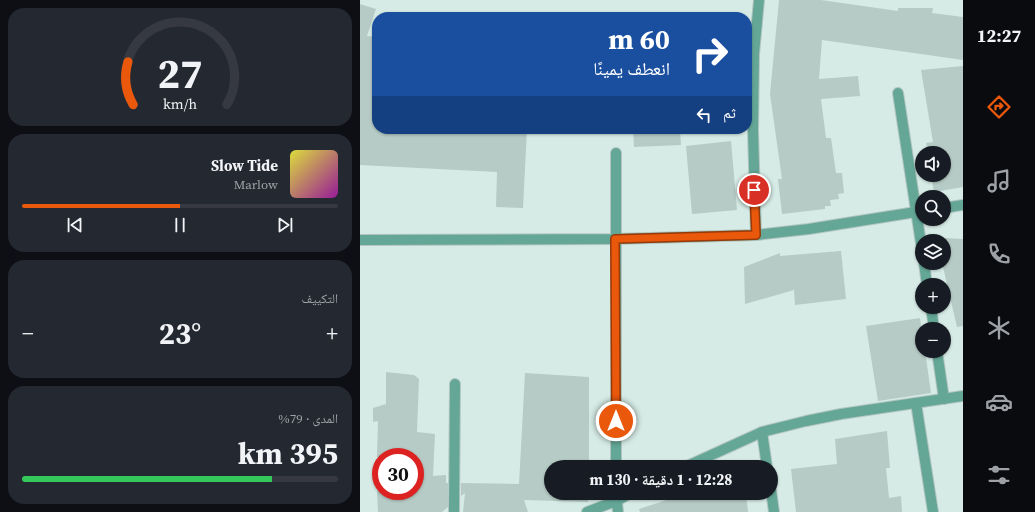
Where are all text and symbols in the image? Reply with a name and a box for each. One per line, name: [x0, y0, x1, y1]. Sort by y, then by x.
text: 60 m: [608, 20, 670, 58]
text: 12:27: [977, 23, 1021, 48]
icon: right: [684, 28, 736, 80]
text: 27: [157, 45, 203, 102]
text: انعطف يمينًا: [593, 56, 670, 81]
icon: directions: [985, 93, 1013, 121]
text: km/h: [163, 94, 197, 114]
text: ثم: [723, 102, 736, 123]
icon: left: [693, 104, 715, 126]
map controls: [915, 146, 951, 358]
button: sound: [915, 146, 951, 182]
text: Slow Tide: [211, 155, 278, 176]
icon: music: [985, 167, 1013, 195]
pin: [737, 173, 771, 207]
text: Marlow: [234, 176, 278, 193]
icon: arrive: [743, 179, 765, 201]
button: search: [915, 190, 951, 226]
icon: previous: [64, 214, 86, 236]
icon: pause: [169, 214, 191, 236]
icon: next: [274, 214, 296, 236]
button: layers: [915, 234, 951, 270]
icon: phone: [985, 240, 1013, 268]
button: +: [915, 278, 951, 314]
text: التكييف: [302, 290, 338, 307]
text: 23°: [159, 313, 201, 354]
icon: climate: [985, 314, 1013, 342]
text: −: [22, 318, 34, 348]
text: +: [326, 318, 338, 348]
button: −: [915, 322, 951, 358]
icon: car: [985, 388, 1013, 416]
position arrow: [595, 400, 637, 442]
text: المدى · 79%: [278, 410, 338, 427]
text: 395 km: [238, 433, 338, 474]
speed limit sign: 30: [372, 448, 424, 500]
icon: filters: [985, 461, 1013, 489]
text: 12:28 · 1 دقيقة · 130 m: [590, 469, 732, 490]

